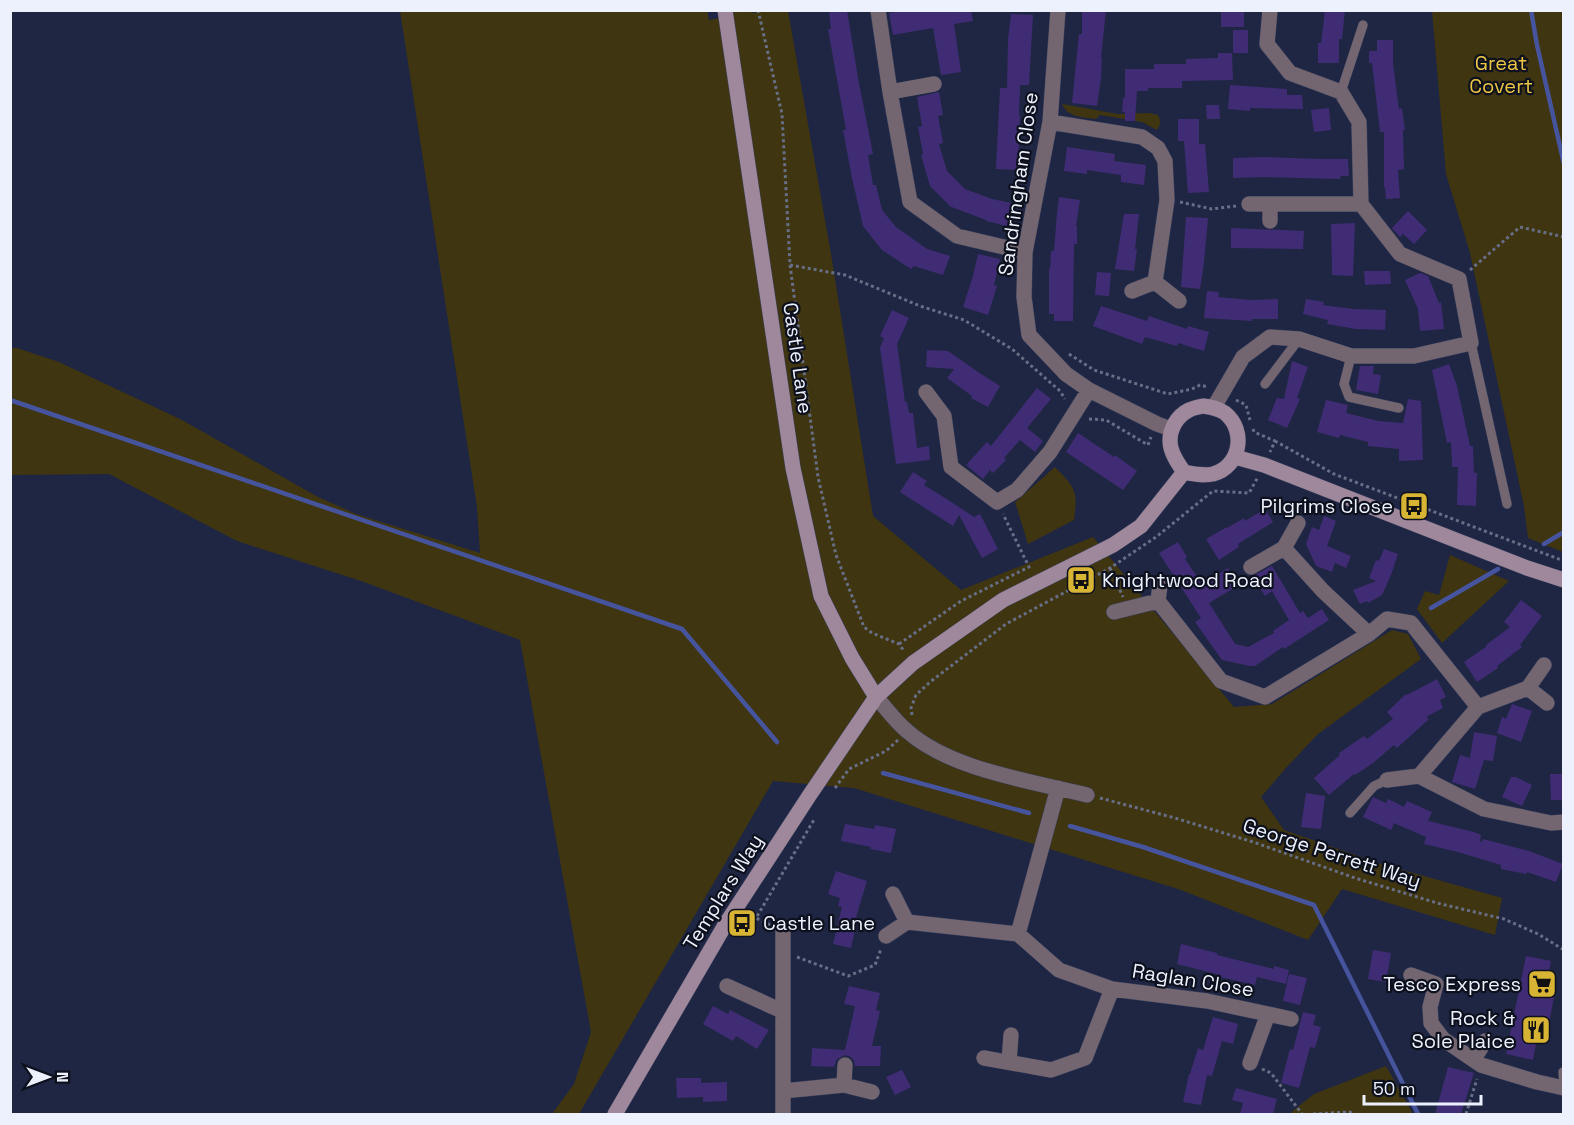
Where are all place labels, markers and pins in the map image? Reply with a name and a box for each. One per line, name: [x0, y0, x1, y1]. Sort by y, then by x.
bus stop icon: Pilgrims Close: [1398, 490, 1430, 522]
place label: Pilgrims Close: [1261, 493, 1393, 519]
bus stop icon: Knightwood Road: [1065, 564, 1097, 596]
place label: Knightwood Road: [1102, 567, 1273, 593]
bus stop icon: Castle Lane: [726, 907, 758, 939]
place label: Castle Lane: [763, 910, 875, 936]
supermarket icon: Tesco Express: [1526, 968, 1558, 1000]
place label: Tesco Express: [1383, 971, 1521, 997]
place label: Rock & Sole Plaice: [1411, 1005, 1515, 1054]
restaurant icon: Rock & Sole Plaice: [1520, 1014, 1552, 1046]

